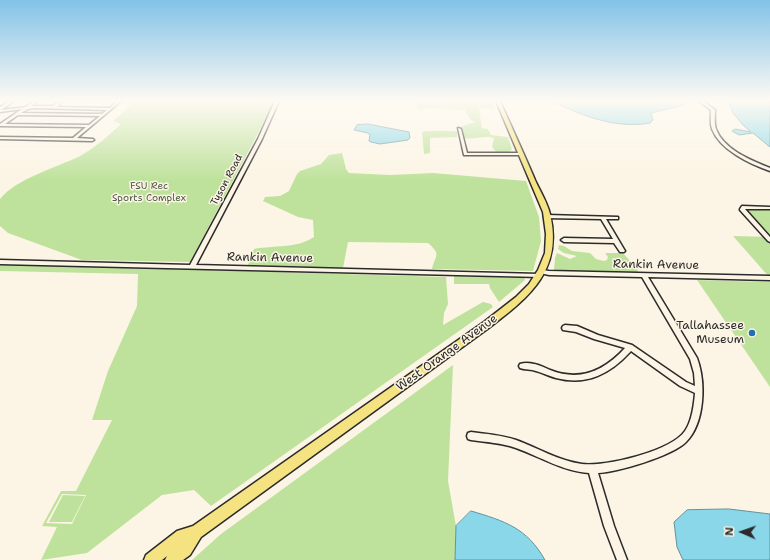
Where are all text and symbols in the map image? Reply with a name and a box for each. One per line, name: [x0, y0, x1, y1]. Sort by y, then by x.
street label: Tyson Road: [208, 152, 246, 208]
park label: FSU Rec Sports Complex: [112, 180, 186, 204]
street label: Rankin Avenue: [227, 250, 313, 266]
street label: Rankin Avenue: [613, 257, 699, 273]
street label: West Orange Avenue: [394, 312, 500, 394]
place label: Tallahassee Museum: [676, 319, 744, 347]
marker: Tallahassee Museum: [747, 328, 757, 338]
north arrow: [722, 512, 762, 552]
text: N: [722, 527, 737, 536]

